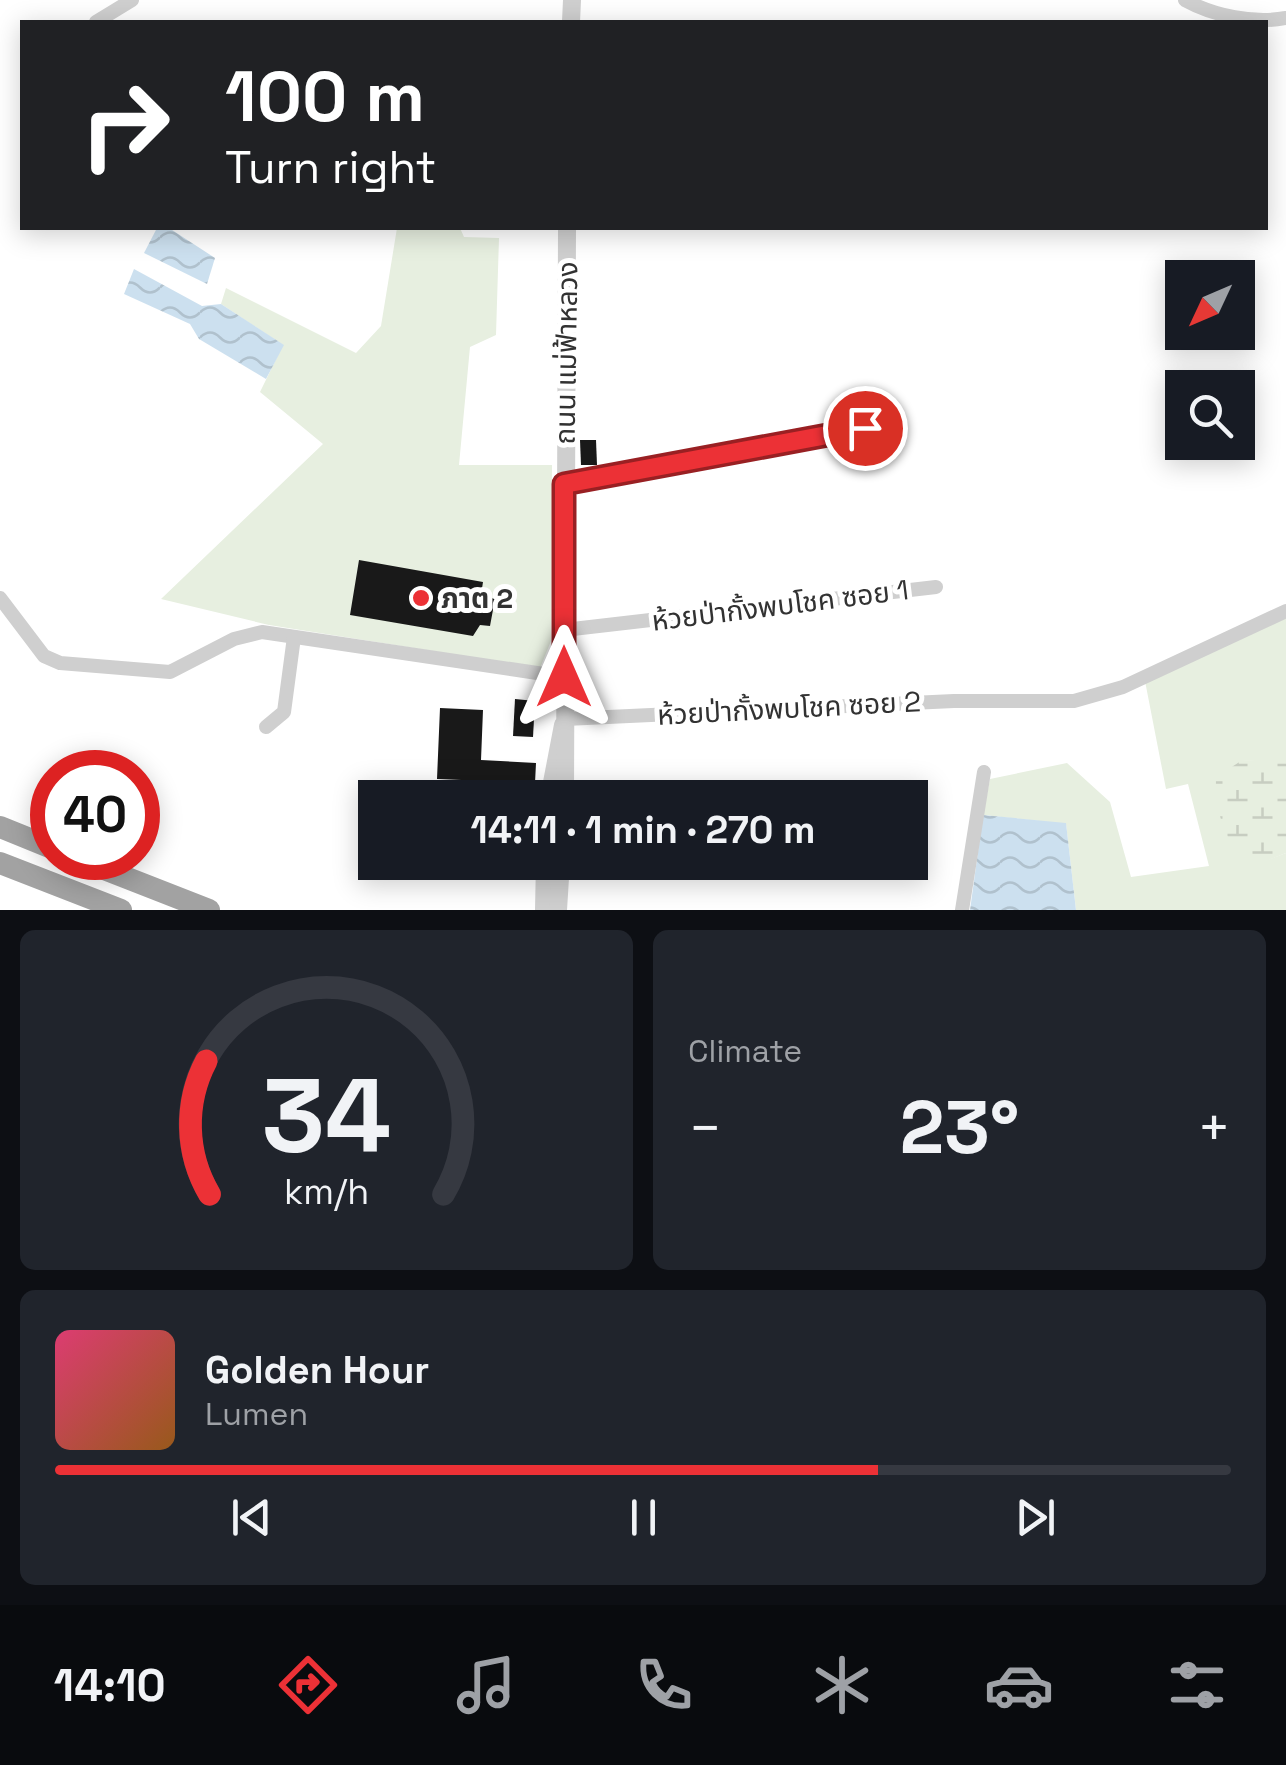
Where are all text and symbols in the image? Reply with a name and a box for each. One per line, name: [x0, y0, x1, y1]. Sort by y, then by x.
text: 100 m: [225, 52, 425, 141]
icon: right: [60, 60, 190, 190]
text: Turn right: [225, 139, 436, 196]
north arrow: [1165, 260, 1255, 350]
map controls: [1165, 260, 1255, 460]
street label: ถนน แม่ฟ้าหลวง: [546, 261, 586, 445]
button: search: [1165, 370, 1255, 460]
pin: [823, 386, 908, 471]
icon: arrive: [838, 401, 893, 456]
street label: ห้วยป่ากั้งพบโชค ซอย 1: [649, 571, 911, 639]
place label: ภาต 2: [441, 580, 513, 616]
marker: ภาต 2: [410, 587, 432, 609]
position arrow: [512, 625, 616, 729]
street label: ห้วยป่ากั้งพบโชค ซอย 2: [656, 683, 922, 733]
speed limit sign: 40: [30, 750, 160, 880]
text: 14:11 · 1 min · 270 m: [471, 806, 815, 854]
text: Climate: [688, 1031, 802, 1071]
text: 34: [262, 1050, 391, 1182]
text: 23°: [900, 1079, 1019, 1175]
text: −: [688, 1093, 722, 1163]
text: +: [1197, 1093, 1231, 1163]
text: km/h: [284, 1169, 369, 1214]
text: Golden Hour: [205, 1346, 429, 1394]
text: Lumen: [205, 1394, 308, 1434]
icon: previous: [224, 1490, 279, 1545]
icon: pause: [616, 1490, 671, 1545]
icon: next: [1008, 1490, 1063, 1545]
icon: directions: [273, 1650, 343, 1720]
icon: music: [451, 1650, 521, 1720]
icon: phone: [629, 1650, 699, 1720]
icon: climate: [807, 1650, 877, 1720]
icon: car: [984, 1650, 1054, 1720]
icon: filters: [1162, 1650, 1232, 1720]
text: 14:10: [54, 1657, 166, 1714]

